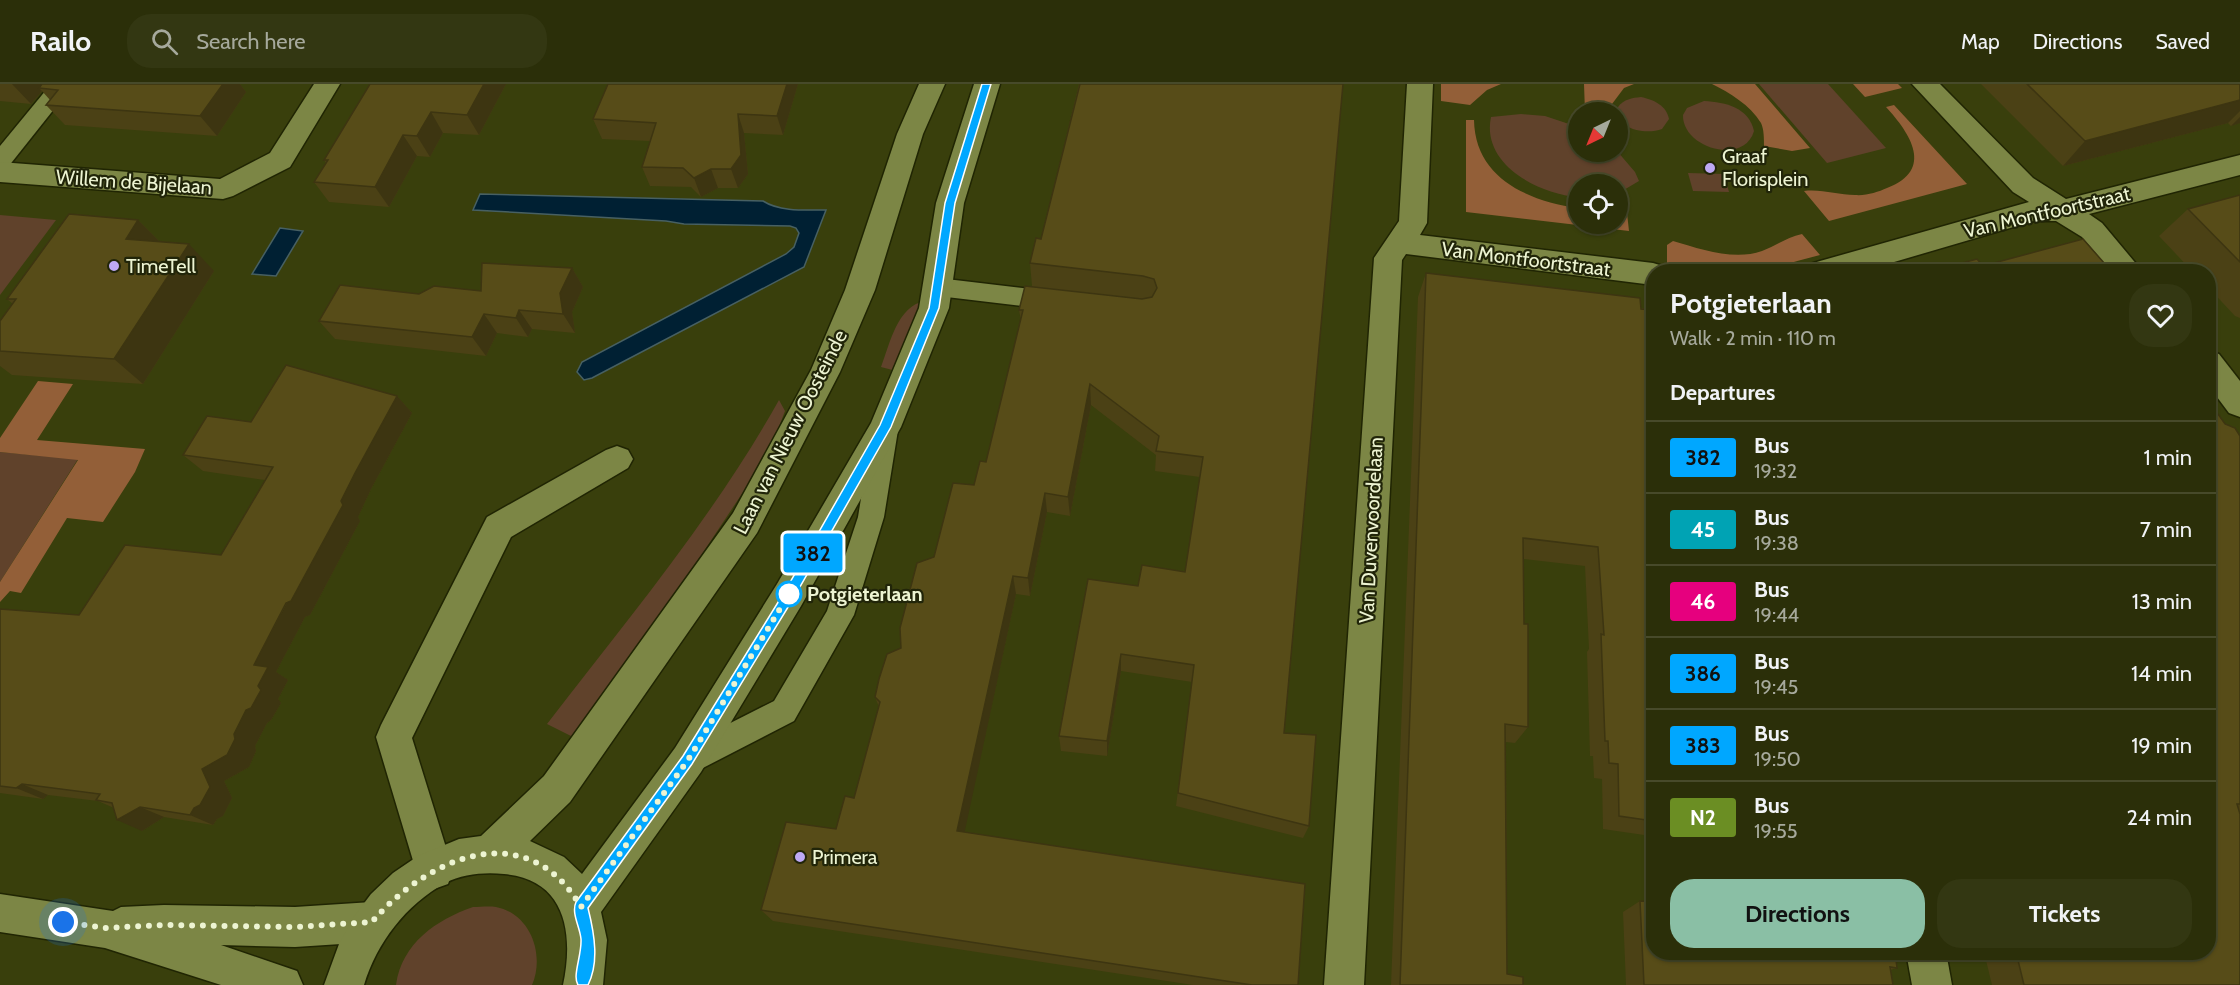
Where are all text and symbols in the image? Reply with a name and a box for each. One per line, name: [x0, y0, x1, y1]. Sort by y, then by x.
search box: [127, 14, 547, 68]
text: Railo: [30, 24, 91, 58]
icon: search: [148, 25, 181, 58]
text: Search here: [196, 28, 306, 55]
text: Map: [1961, 29, 2000, 54]
text: Directions: [2033, 29, 2122, 54]
text: Saved: [2155, 29, 2210, 54]
north arrow: [1568, 102, 1628, 162]
map controls: [1568, 102, 1628, 234]
place label: Graaf Florisplein: [1722, 144, 1808, 191]
marker: Graaf Florisplein: [1703, 161, 1717, 175]
street label: Willem de Bijelaan: [55, 165, 213, 199]
button: locate: [1568, 174, 1628, 234]
street label: Van Montfoortstraat: [1962, 181, 2133, 243]
street label: Van Montfoortstraat: [1440, 237, 1612, 281]
place label: TimeTell: [126, 254, 196, 278]
marker: TimeTell: [107, 259, 121, 273]
button: heart: [2129, 284, 2192, 347]
text: Potgieterlaan: [1670, 286, 1832, 320]
street label: Laan van Nieuw Oosteinde: [728, 326, 852, 538]
text: Walk · 2 min · 110 m: [1670, 326, 1836, 350]
text: Departures: [1670, 379, 1775, 406]
text: Bus: [1754, 432, 1789, 459]
street label: Van Duvenvoordelaan: [1354, 436, 1388, 624]
text: 1 min: [2144, 444, 2192, 471]
text: 382: [1685, 445, 1721, 470]
text: 19:32: [1754, 459, 1797, 483]
text: Bus: [1754, 504, 1789, 531]
text: 7 min: [2140, 516, 2192, 543]
text: 45: [1691, 517, 1715, 542]
text: 19:38: [1754, 531, 1799, 555]
line badge: 382: [778, 534, 848, 572]
text: 382: [795, 541, 831, 566]
text: Bus: [1754, 576, 1789, 603]
marker: Potgieterlaan: [776, 581, 802, 607]
place label: Potgieterlaan: [807, 582, 922, 606]
text: 13 min: [2132, 588, 2192, 615]
text: 46: [1691, 589, 1715, 614]
text: 19:44: [1754, 603, 1799, 627]
text: Bus: [1754, 648, 1789, 675]
text: 14 min: [2131, 660, 2192, 687]
text: 386: [1685, 661, 1721, 686]
text: 19:45: [1754, 675, 1798, 699]
text: Bus: [1754, 720, 1789, 747]
text: 19 min: [2131, 732, 2192, 759]
text: 383: [1685, 733, 1721, 758]
text: 19:50: [1754, 747, 1801, 771]
text: Bus: [1754, 792, 1789, 819]
text: 24 min: [2127, 804, 2192, 831]
text: N2: [1690, 805, 1716, 830]
text: 19:55: [1754, 819, 1798, 843]
place label: Primera: [812, 845, 878, 869]
marker: Primera: [793, 850, 807, 864]
button: Directions: [1670, 879, 1925, 948]
button: Tickets: [1937, 879, 2192, 948]
your location: [48, 907, 78, 937]

